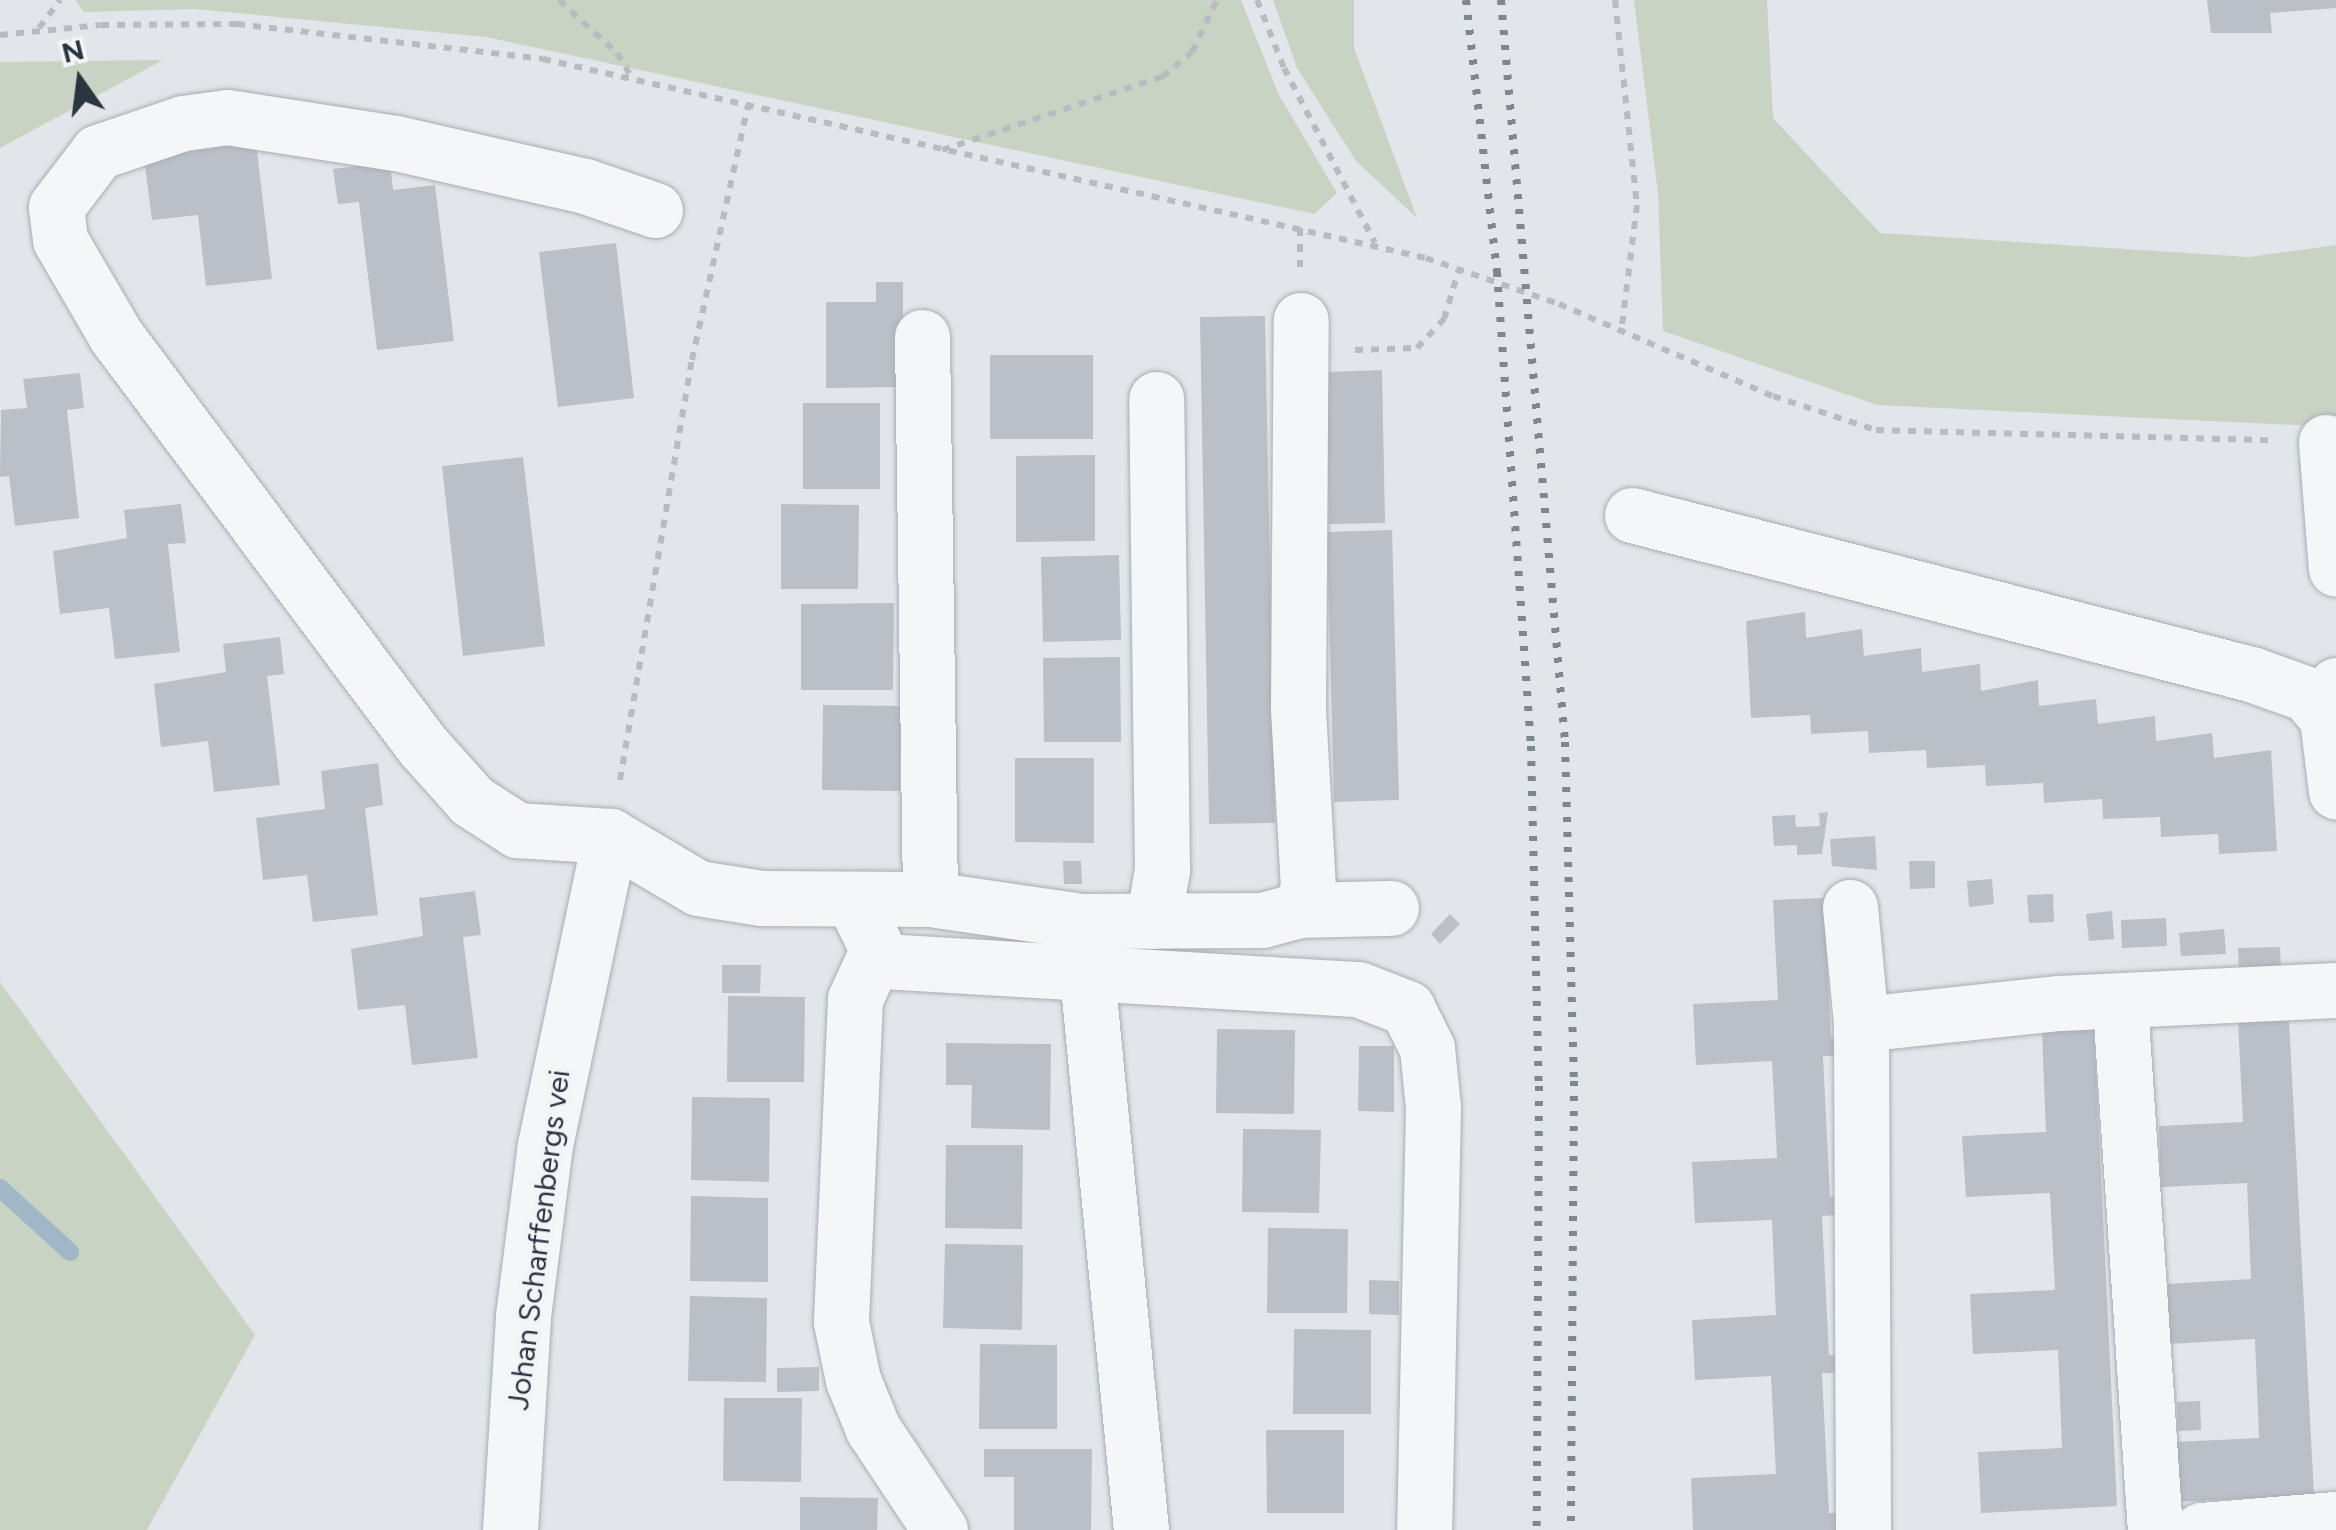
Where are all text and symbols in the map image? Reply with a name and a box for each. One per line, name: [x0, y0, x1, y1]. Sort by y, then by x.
north arrow: [30, 30, 130, 130]
text: N: [58, 32, 87, 70]
street label: Johan Scharffenbergs vei: [500, 1068, 578, 1412]

